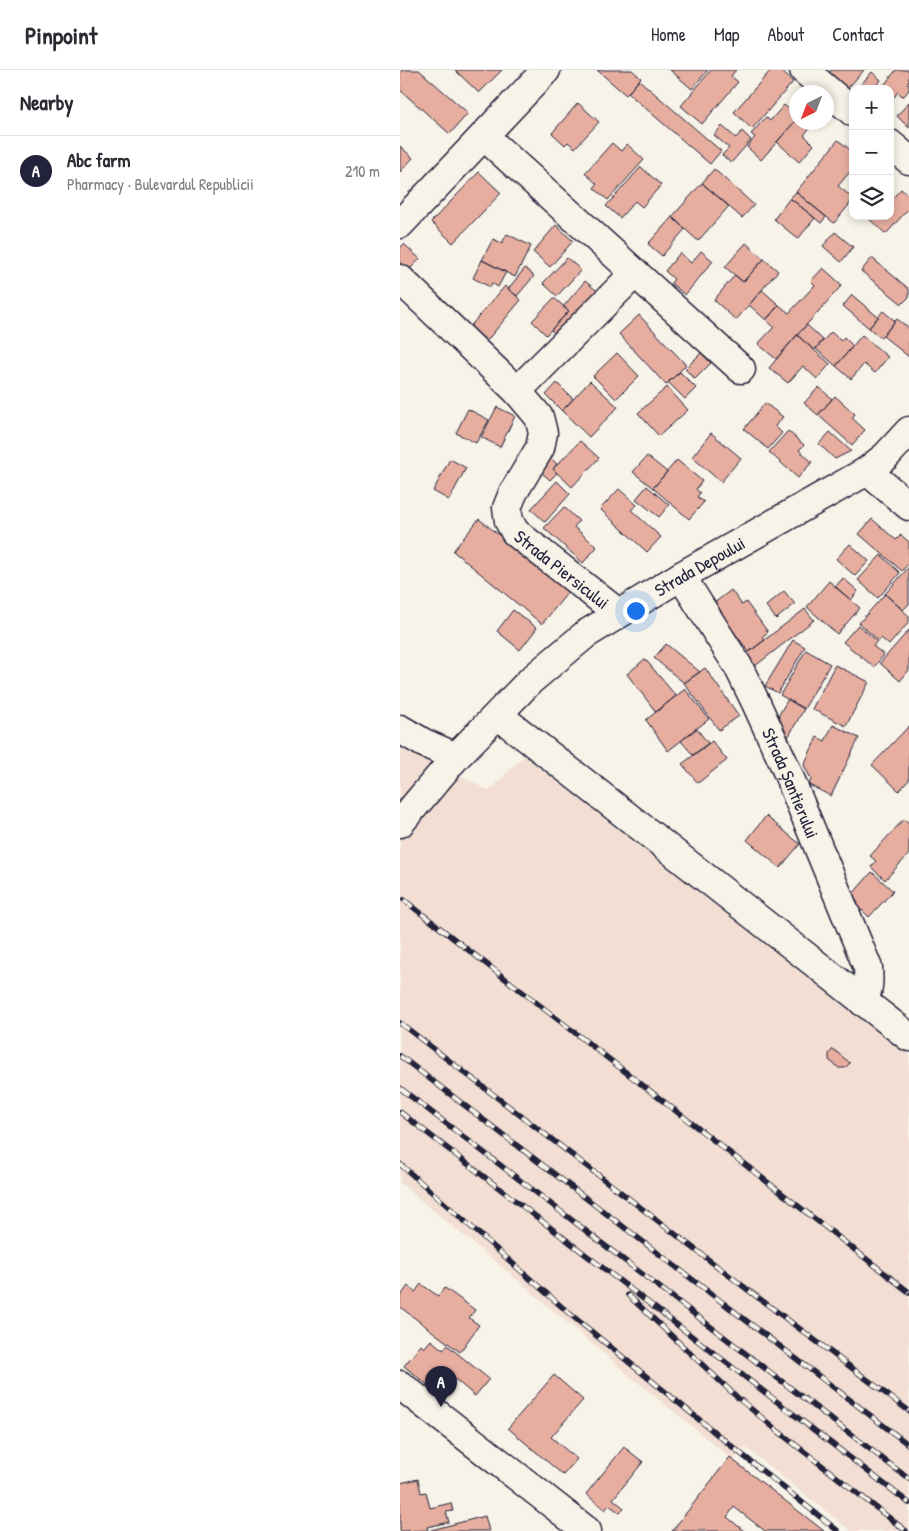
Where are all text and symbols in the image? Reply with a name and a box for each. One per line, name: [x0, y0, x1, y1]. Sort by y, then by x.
text: Pinpoint: [25, 19, 97, 51]
text: Home: [651, 22, 686, 47]
text: Map: [714, 22, 739, 47]
text: About: [767, 22, 804, 47]
text: Contact: [832, 22, 884, 47]
north arrow: [789, 85, 834, 130]
map controls: [849, 85, 894, 220]
button: +: [849, 85, 894, 130]
text: Nearby: [20, 88, 73, 117]
button: −: [849, 130, 894, 175]
text: Abc farm: [67, 147, 130, 173]
text: A: [32, 160, 40, 182]
text: 210 m: [345, 160, 380, 182]
text: Pharmacy · Bulevardul Republicii: [67, 173, 254, 195]
button: layers: [849, 175, 894, 220]
street label: Strada Piersicului: [509, 524, 615, 614]
street label: Strada Depoului: [649, 530, 749, 602]
your location: [623, 598, 649, 624]
street label: Strada Șantierului: [757, 724, 826, 842]
pin: A: [425, 1366, 457, 1407]

